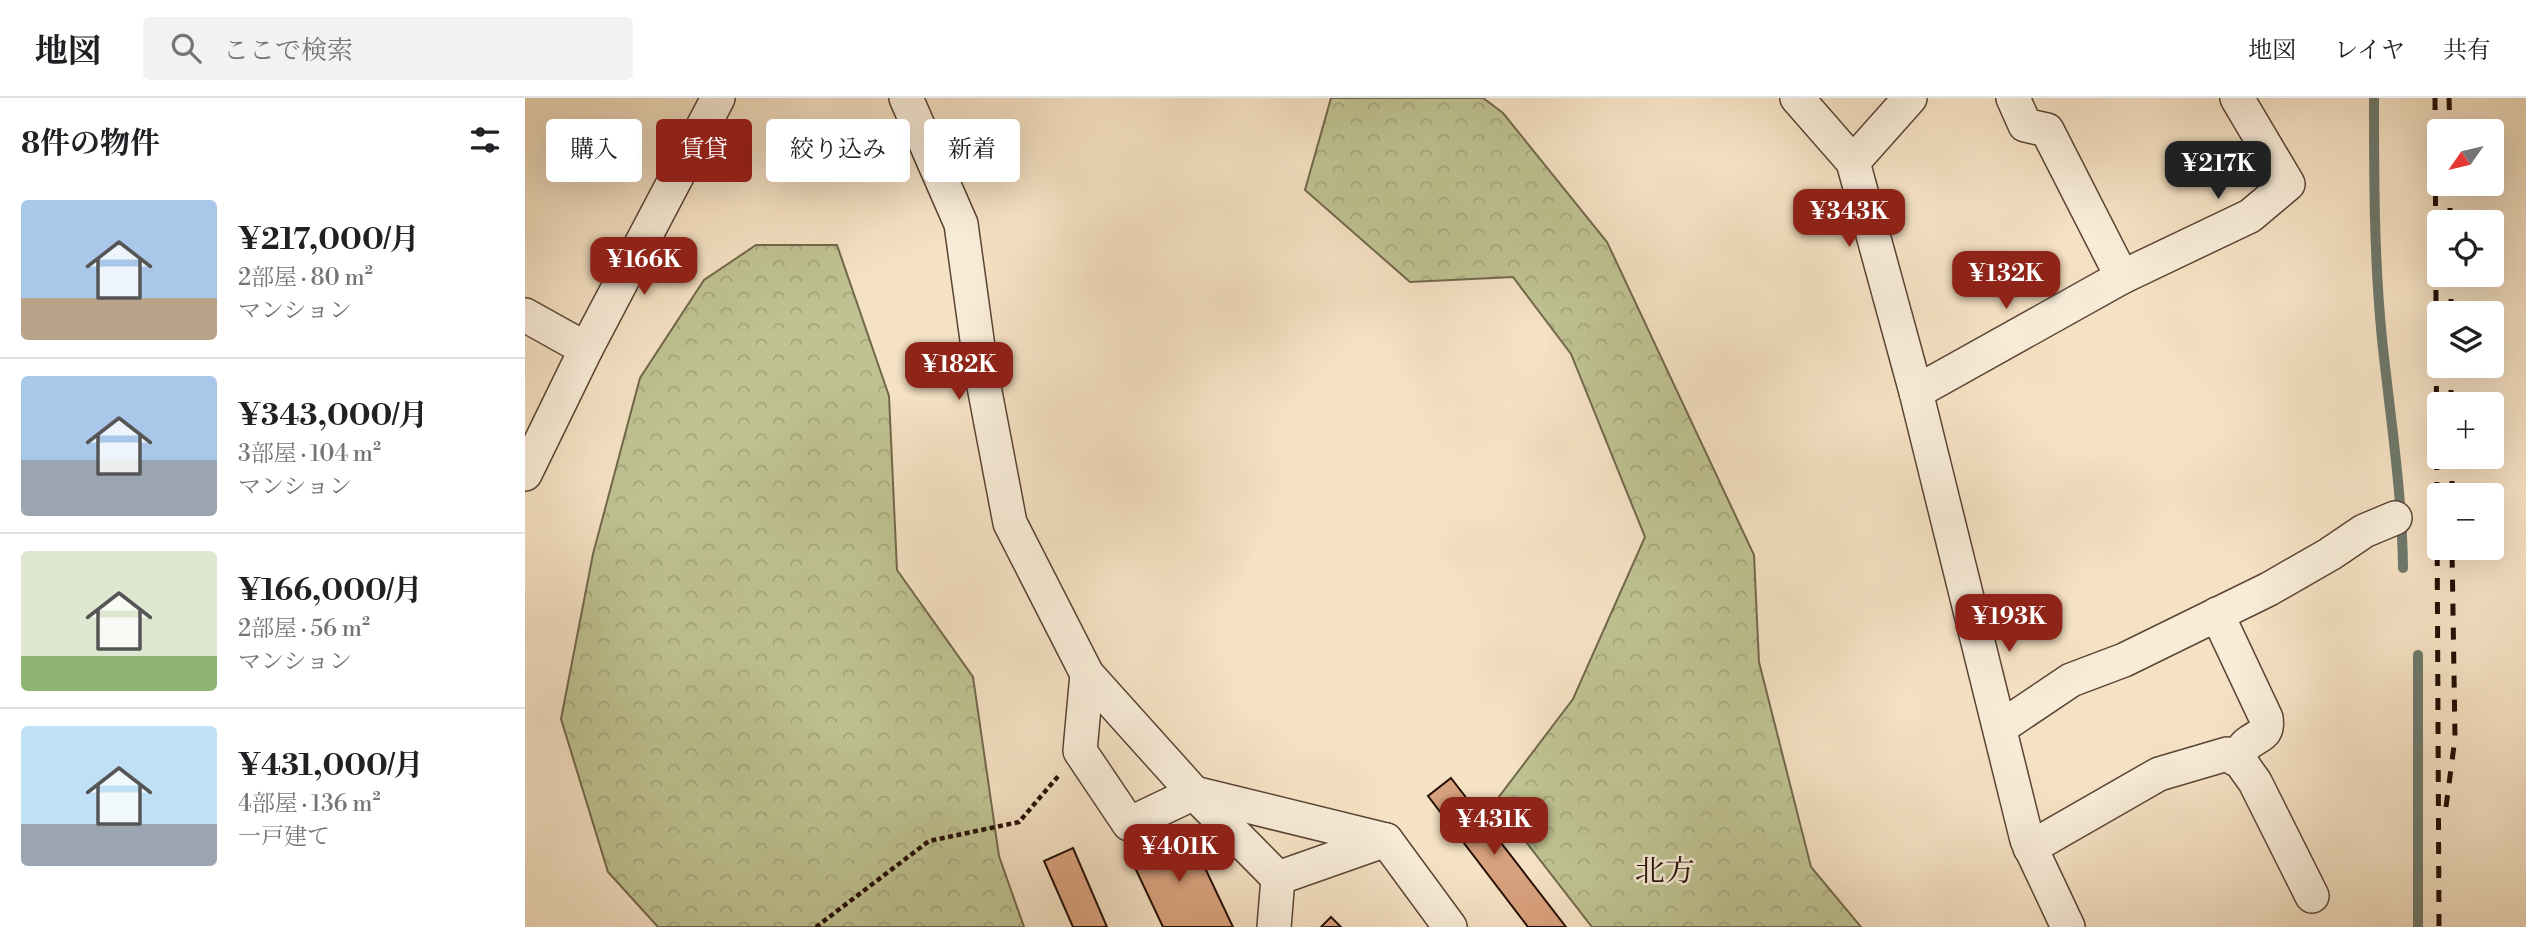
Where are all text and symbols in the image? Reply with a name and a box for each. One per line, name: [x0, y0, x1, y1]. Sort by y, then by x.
search box: [143, 17, 633, 80]
icon: search: [167, 29, 205, 67]
text: 地図: [35, 32, 101, 73]
text: ここで検索: [223, 35, 353, 67]
text: 地図: [2248, 36, 2296, 66]
text: レイヤ: [2334, 36, 2405, 66]
text: 共有: [2443, 36, 2491, 66]
chip: 購入: [546, 119, 642, 182]
chip: 賃貸: [656, 119, 752, 182]
chip: 絞り込み: [766, 119, 910, 182]
chip: 新着: [924, 119, 1020, 182]
north arrow: [2427, 119, 2504, 196]
map controls: [2427, 119, 2504, 560]
icon: filters: [466, 121, 504, 159]
text: 8件の物件: [21, 125, 160, 163]
pin: ¥217K: [2169, 141, 2267, 201]
text: ¥217K: [2181, 150, 2255, 178]
pin: ¥343K: [1800, 190, 1898, 249]
text: ¥343K: [1809, 198, 1889, 226]
button: locate: [2427, 210, 2504, 287]
text: ¥217,000/月: [238, 221, 419, 259]
icon: home: [77, 228, 161, 312]
pin: ¥166K: [595, 238, 693, 297]
text: ¥166K: [606, 246, 682, 274]
pin: ¥132K: [1957, 252, 2055, 311]
text: ¥132K: [1968, 260, 2044, 288]
text: 2部屋 · 80 m²: [238, 264, 373, 292]
text: マンション: [238, 297, 352, 325]
button: layers: [2427, 301, 2504, 378]
pin: ¥182K: [910, 342, 1008, 402]
text: ¥182K: [921, 351, 997, 379]
button: +: [2427, 392, 2504, 469]
text: ¥343,000/月: [238, 397, 428, 435]
icon: home: [77, 404, 161, 488]
text: 3部屋 · 104 m²: [238, 440, 381, 468]
text: マンション: [238, 473, 352, 501]
button: −: [2427, 483, 2504, 560]
text: ¥166,000/月: [238, 572, 422, 610]
icon: home: [77, 579, 161, 663]
pin: ¥193K: [1960, 594, 2058, 654]
text: ¥193K: [1971, 603, 2047, 631]
text: 2部屋 · 56 m²: [238, 615, 370, 643]
text: マンション: [238, 648, 352, 676]
text: ¥431,000/月: [238, 747, 424, 785]
icon: home: [77, 754, 161, 838]
text: 4部屋 · 136 m²: [238, 790, 380, 818]
pin: ¥431K: [1445, 798, 1543, 857]
text: ¥431K: [1456, 806, 1532, 834]
text: 一戸建て: [238, 823, 330, 851]
pin: ¥401K: [1130, 824, 1228, 884]
text: ¥401K: [1140, 833, 1218, 861]
district label: 北方: [1635, 853, 1695, 891]

